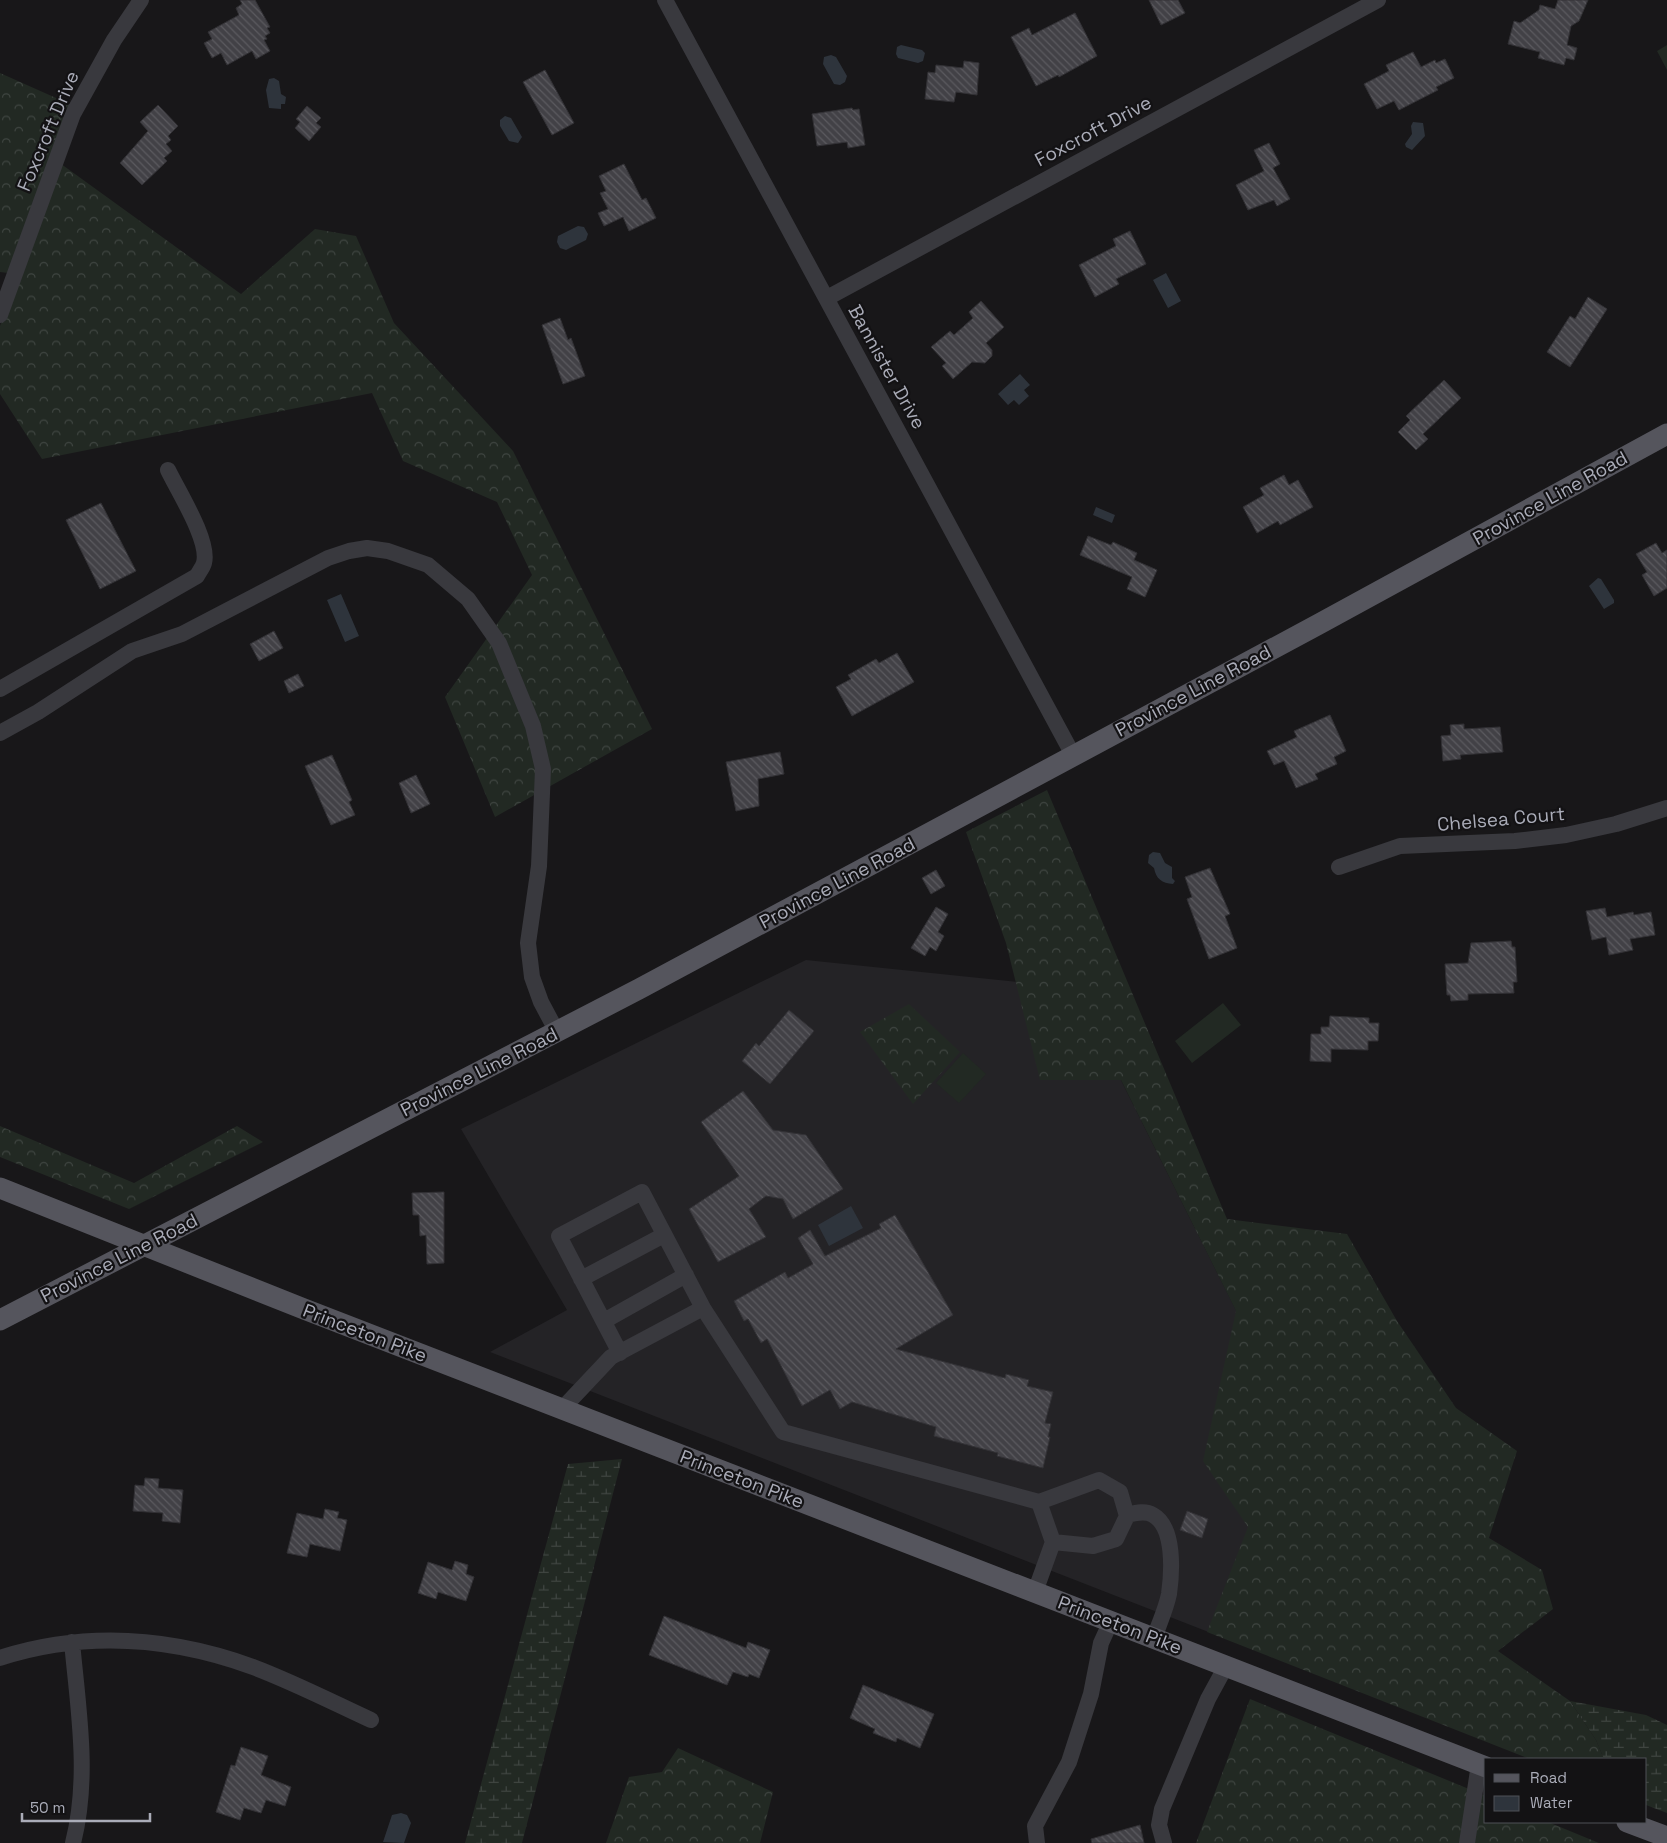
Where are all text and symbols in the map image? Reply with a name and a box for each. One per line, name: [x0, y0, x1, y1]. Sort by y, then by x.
street label: Foxcroft Drive: [11, 67, 85, 195]
street label: Foxcroft Drive: [1030, 90, 1156, 172]
street label: Bannister Drive: [843, 300, 931, 434]
street label: Province Line Road: [1468, 445, 1632, 551]
street label: Province Line Road: [1111, 639, 1275, 743]
street label: Chelsea Court: [1436, 801, 1566, 837]
street label: Province Line Road: [755, 831, 919, 935]
street label: Province Line Road: [396, 1022, 562, 1122]
street label: Province Line Road: [36, 1208, 202, 1308]
street label: Princeton Pike: [299, 1298, 431, 1368]
street label: Princeton Pike: [676, 1444, 808, 1514]
street label: Princeton Pike: [1054, 1590, 1186, 1660]
legend: [1484, 1758, 1647, 1823]
text: Road: [1530, 1768, 1567, 1787]
scale bar: [22, 1790, 150, 1822]
text: Water: [1530, 1793, 1573, 1812]
text: 50 m: [30, 1798, 65, 1817]

